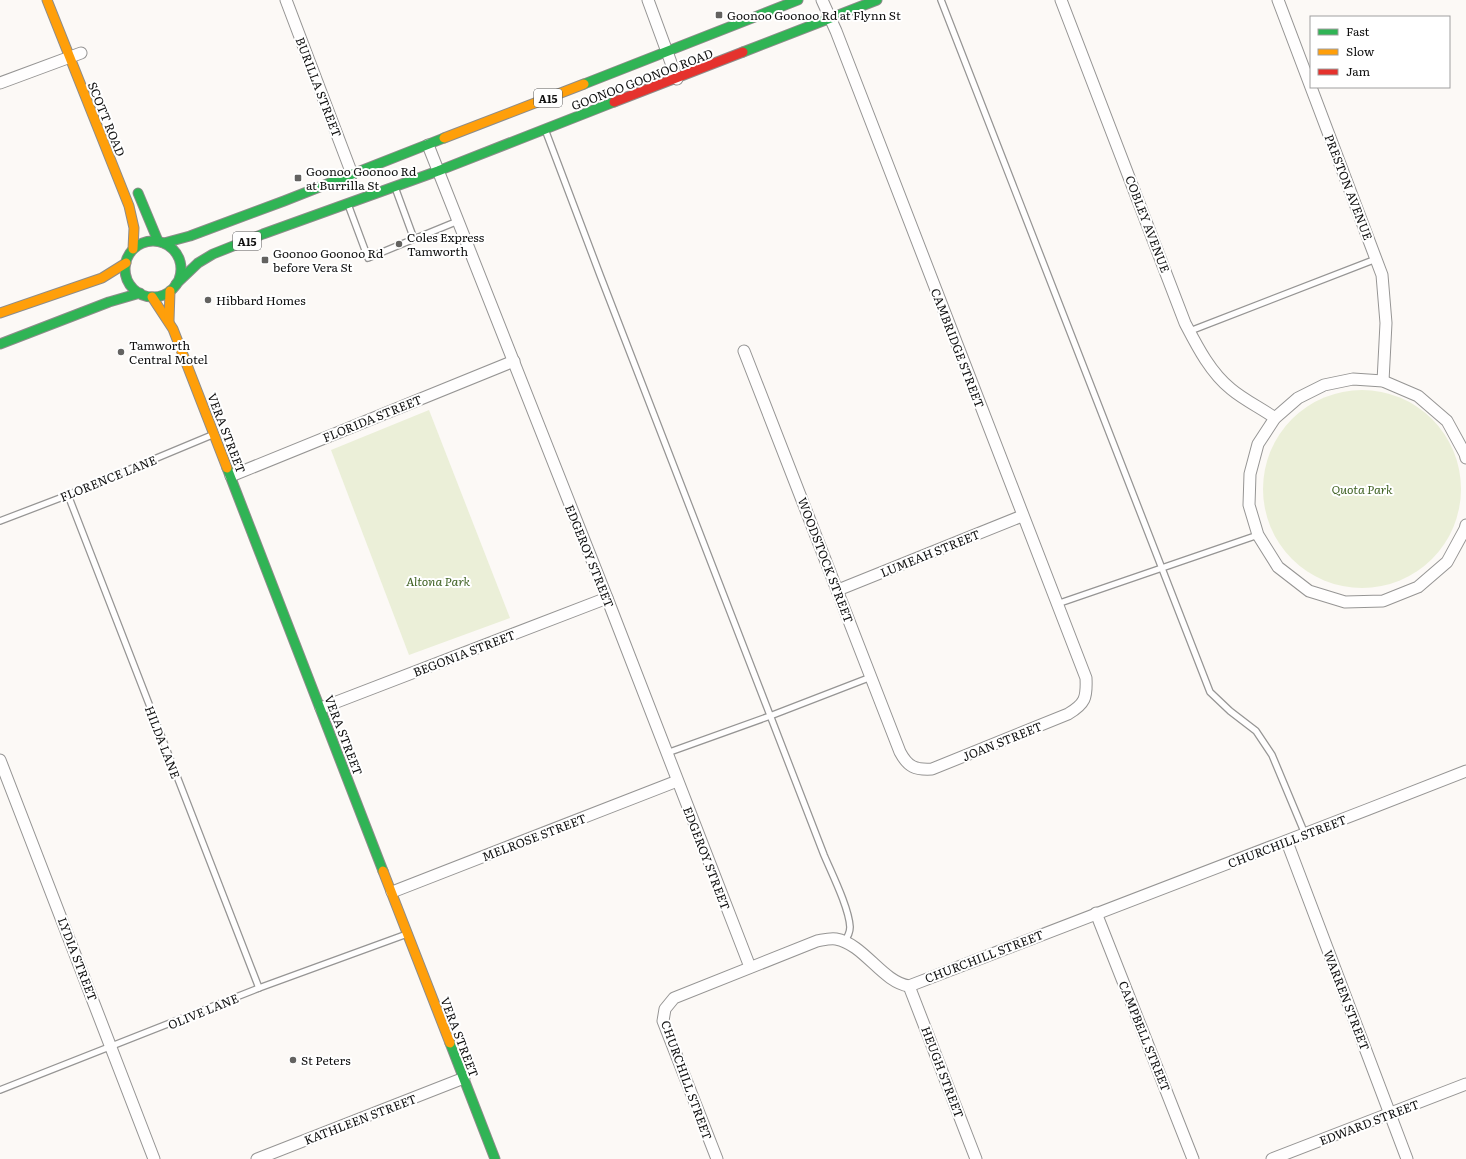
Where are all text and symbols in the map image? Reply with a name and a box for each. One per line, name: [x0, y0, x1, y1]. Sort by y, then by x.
place label: Goonoo Goonoo Rd at Flynn St: [727, 6, 901, 24]
marker: Goonoo Goonoo Rd at Flynn St: [714, 10, 724, 20]
legend: [1310, 16, 1450, 88]
text: Fast: [1346, 22, 1370, 40]
street label: BURILLA STREET: [292, 34, 346, 140]
text: Slow: [1346, 42, 1375, 60]
street label: GOONOO GOONOO ROAD: [569, 44, 715, 114]
text: Jam: [1346, 62, 1371, 80]
street label: SCOTT ROAD: [84, 79, 130, 159]
road number: A15: [534, 89, 562, 107]
street label: PRESTON AVENUE: [1320, 131, 1378, 243]
place label: Goonoo Goonoo Rd at Burrilla St: [306, 162, 417, 194]
marker: Goonoo Goonoo Rd at Burrilla St: [293, 173, 303, 183]
street label: COBLEY AVENUE: [1121, 173, 1175, 276]
place label: Coles Express Tamworth: [407, 228, 485, 260]
road number: A15: [233, 232, 261, 250]
marker: Coles Express Tamworth: [394, 239, 404, 249]
place label: Goonoo Goonoo Rd before Vera St: [273, 244, 384, 276]
marker: Goonoo Goonoo Rd before Vera St: [260, 255, 270, 265]
street label: CAMBRIDGE STREET: [927, 285, 989, 411]
place label: Hibbard Homes: [216, 291, 306, 309]
marker: Hibbard Homes: [203, 295, 213, 305]
place label: Tamworth Central Motel: [129, 336, 208, 368]
marker: Tamworth Central Motel: [116, 347, 126, 357]
street label: VERA STREET: [203, 390, 251, 476]
street label: FLORIDA STREET: [320, 390, 424, 446]
street label: FLORENCE LANE: [57, 450, 159, 506]
park label: Quota Park: [1331, 480, 1393, 498]
street label: WOODSTOCK STREET: [794, 495, 858, 626]
street label: EDGEROY STREET: [561, 502, 619, 610]
street label: LUMEAH STREET: [878, 525, 983, 581]
park label: Altona Park: [406, 572, 470, 590]
street label: BEGONIA STREET: [410, 625, 518, 681]
street label: VERA STREET: [320, 692, 368, 778]
street label: HILDA LANE: [141, 703, 185, 781]
street label: JOAN STREET: [959, 717, 1045, 765]
street label: EDGEROY STREET: [679, 804, 735, 912]
street label: MELROSE STREET: [479, 809, 589, 865]
street label: CHURCHILL STREET: [1225, 810, 1349, 872]
street label: LYDIA STREET: [54, 914, 102, 1004]
street label: CHURCHILL STREET: [922, 925, 1046, 987]
street label: WARREN STREET: [1320, 947, 1375, 1053]
street label: CAMPBELL STREET: [1115, 978, 1175, 1094]
street label: OLIVE LANE: [165, 989, 241, 1033]
street label: VERA STREET: [436, 994, 484, 1080]
street label: CHURCHILL STREET: [657, 1018, 717, 1142]
street label: HEUGH STREET: [917, 1024, 969, 1121]
place label: St Peters: [301, 1051, 351, 1069]
marker: St Peters: [288, 1055, 298, 1065]
street label: KATHLEEN STREET: [301, 1089, 419, 1149]
street label: EDWARD STREET: [1316, 1095, 1422, 1149]

